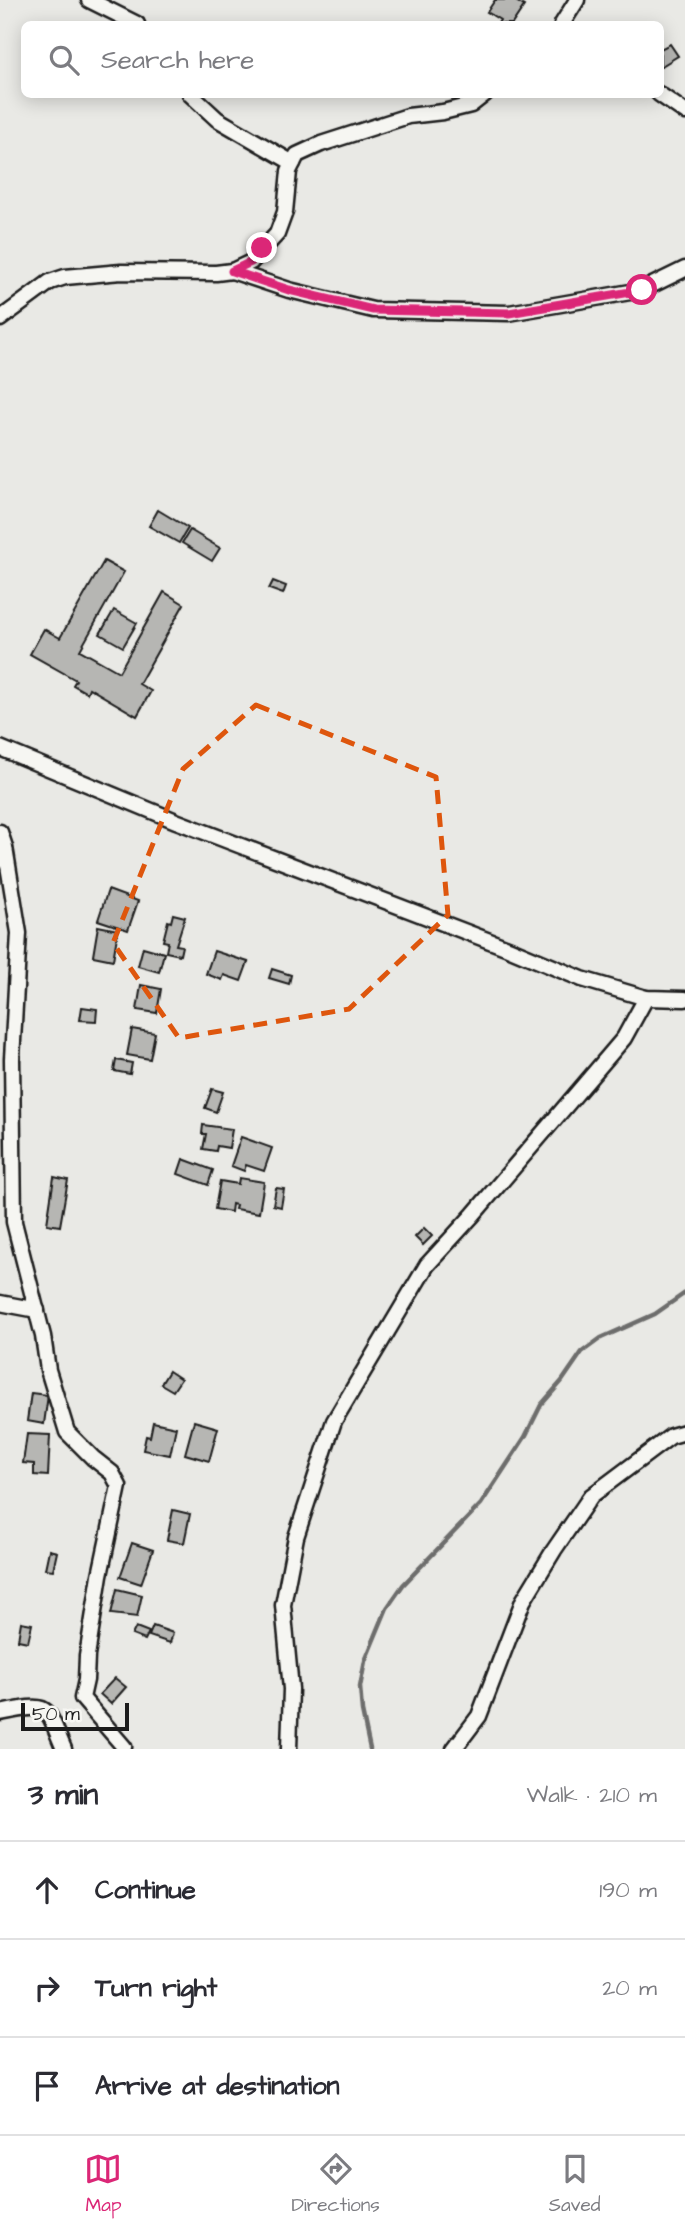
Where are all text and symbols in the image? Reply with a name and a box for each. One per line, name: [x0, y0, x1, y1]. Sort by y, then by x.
search box: [21, 21, 664, 98]
icon: search: [45, 41, 83, 79]
text: Search here: [101, 42, 254, 78]
route end: [246, 232, 277, 263]
route start: [626, 274, 657, 305]
scale bar: [21, 1700, 130, 1732]
text: 50 m: [32, 1701, 80, 1728]
text: 3 min: [28, 1774, 98, 1816]
text: Walk · 210 m: [527, 1779, 657, 1811]
icon: ahead: [28, 1871, 66, 1909]
text: Continue: [95, 1872, 196, 1908]
text: 190 m: [599, 1874, 657, 1906]
icon: right: [28, 1969, 66, 2007]
text: Turn right: [95, 1970, 217, 2006]
text: 20 m: [602, 1972, 657, 2004]
icon: arrive: [28, 2067, 66, 2105]
text: Arrive at destination: [95, 2068, 340, 2104]
tab: Map: [84, 2150, 122, 2219]
tab: Directions: [291, 2150, 380, 2219]
tab: Saved: [549, 2150, 600, 2219]

